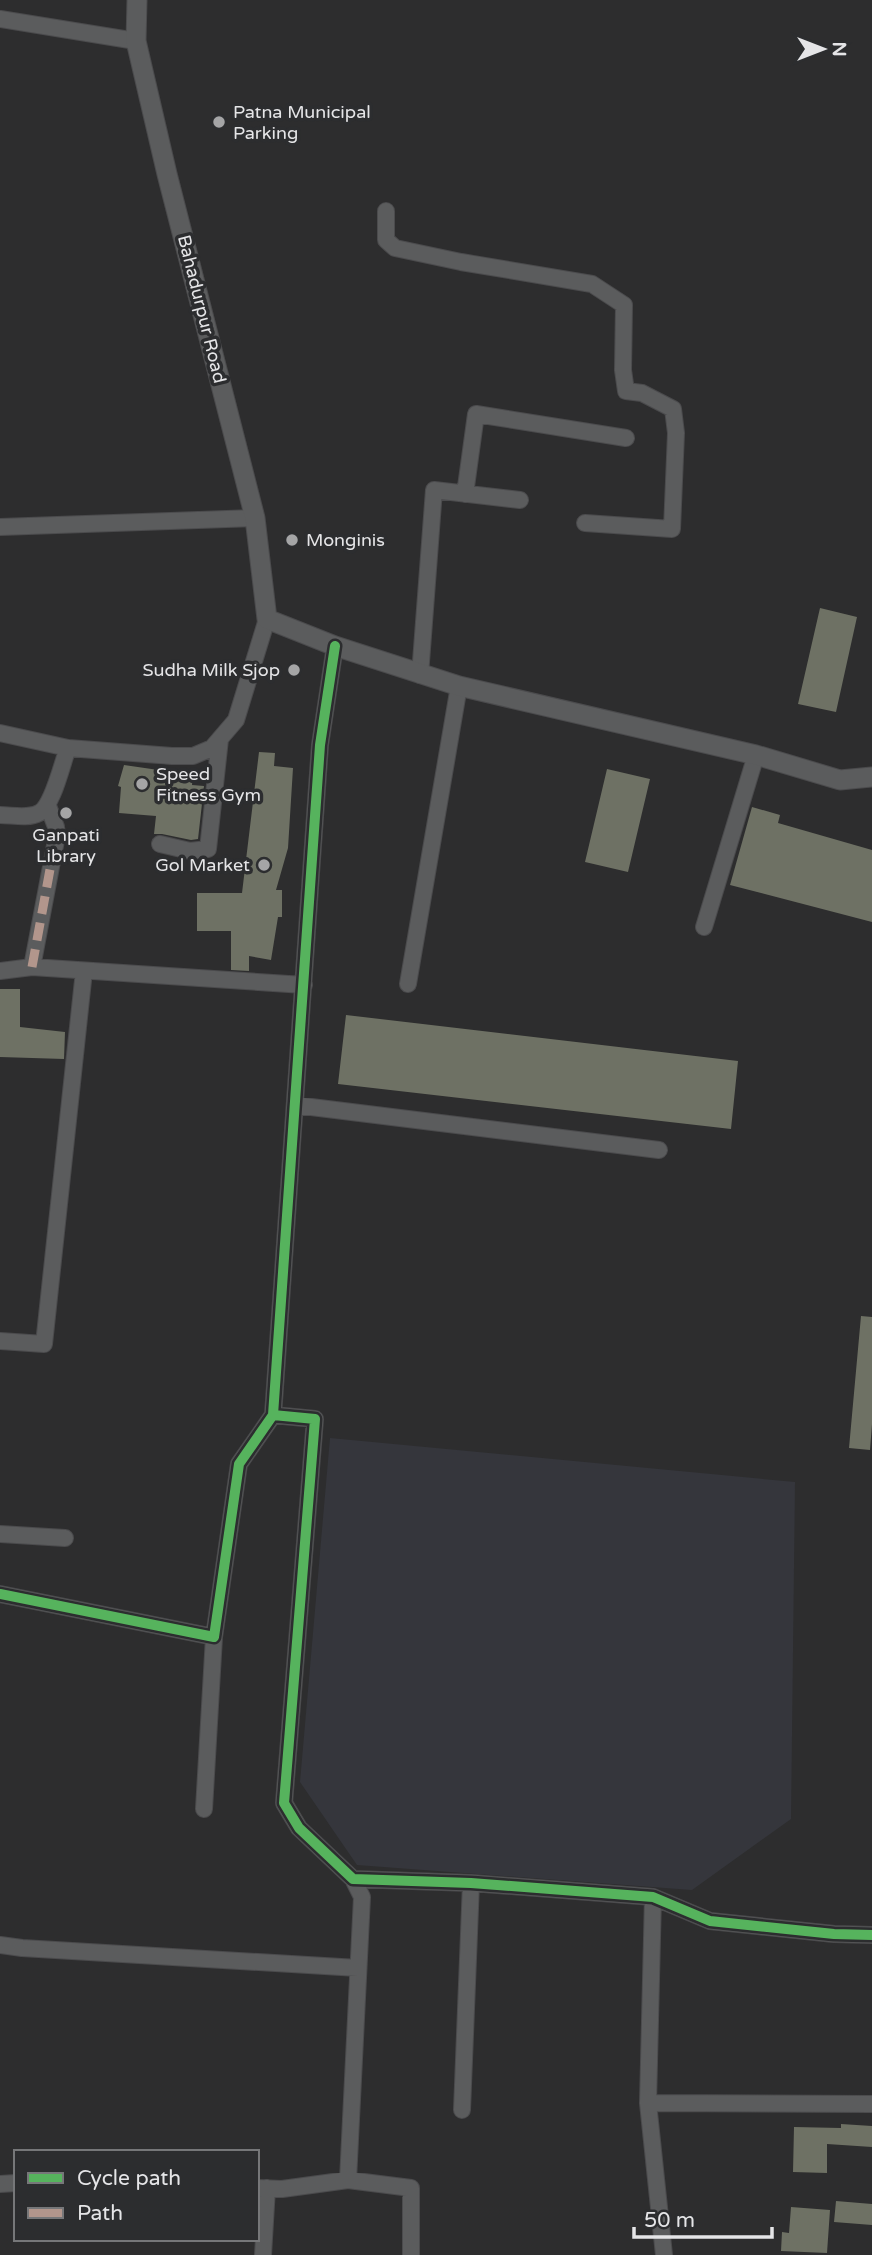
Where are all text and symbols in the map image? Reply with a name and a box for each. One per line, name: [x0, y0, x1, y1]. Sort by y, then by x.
north arrow: [788, 14, 858, 84]
text: N: [828, 41, 850, 57]
place label: Patna Municipal Parking: [233, 101, 371, 144]
marker: Patna Municipal Parking: [211, 114, 227, 130]
street label: Bahadurpur Road: [173, 233, 231, 385]
place label: Monginis: [306, 529, 385, 551]
marker: Monginis: [284, 532, 300, 548]
place label: Sudha Milk Sjop: [143, 659, 280, 681]
marker: Sudha Milk Sjop: [286, 662, 302, 678]
place label: Speed Fitness Gym: [156, 763, 261, 806]
marker: Speed Fitness Gym: [134, 776, 150, 792]
marker: Ganpati Library: [58, 805, 74, 821]
place label: Ganpati Library: [32, 824, 100, 867]
place label: Gol Market: [155, 854, 250, 876]
marker: Gol Market: [256, 857, 272, 873]
legend: [14, 2150, 259, 2241]
text: Cycle path: [77, 2166, 181, 2191]
scale bar: [634, 2196, 772, 2240]
text: Path: [77, 2201, 123, 2226]
text: 50 m: [644, 2208, 695, 2233]

